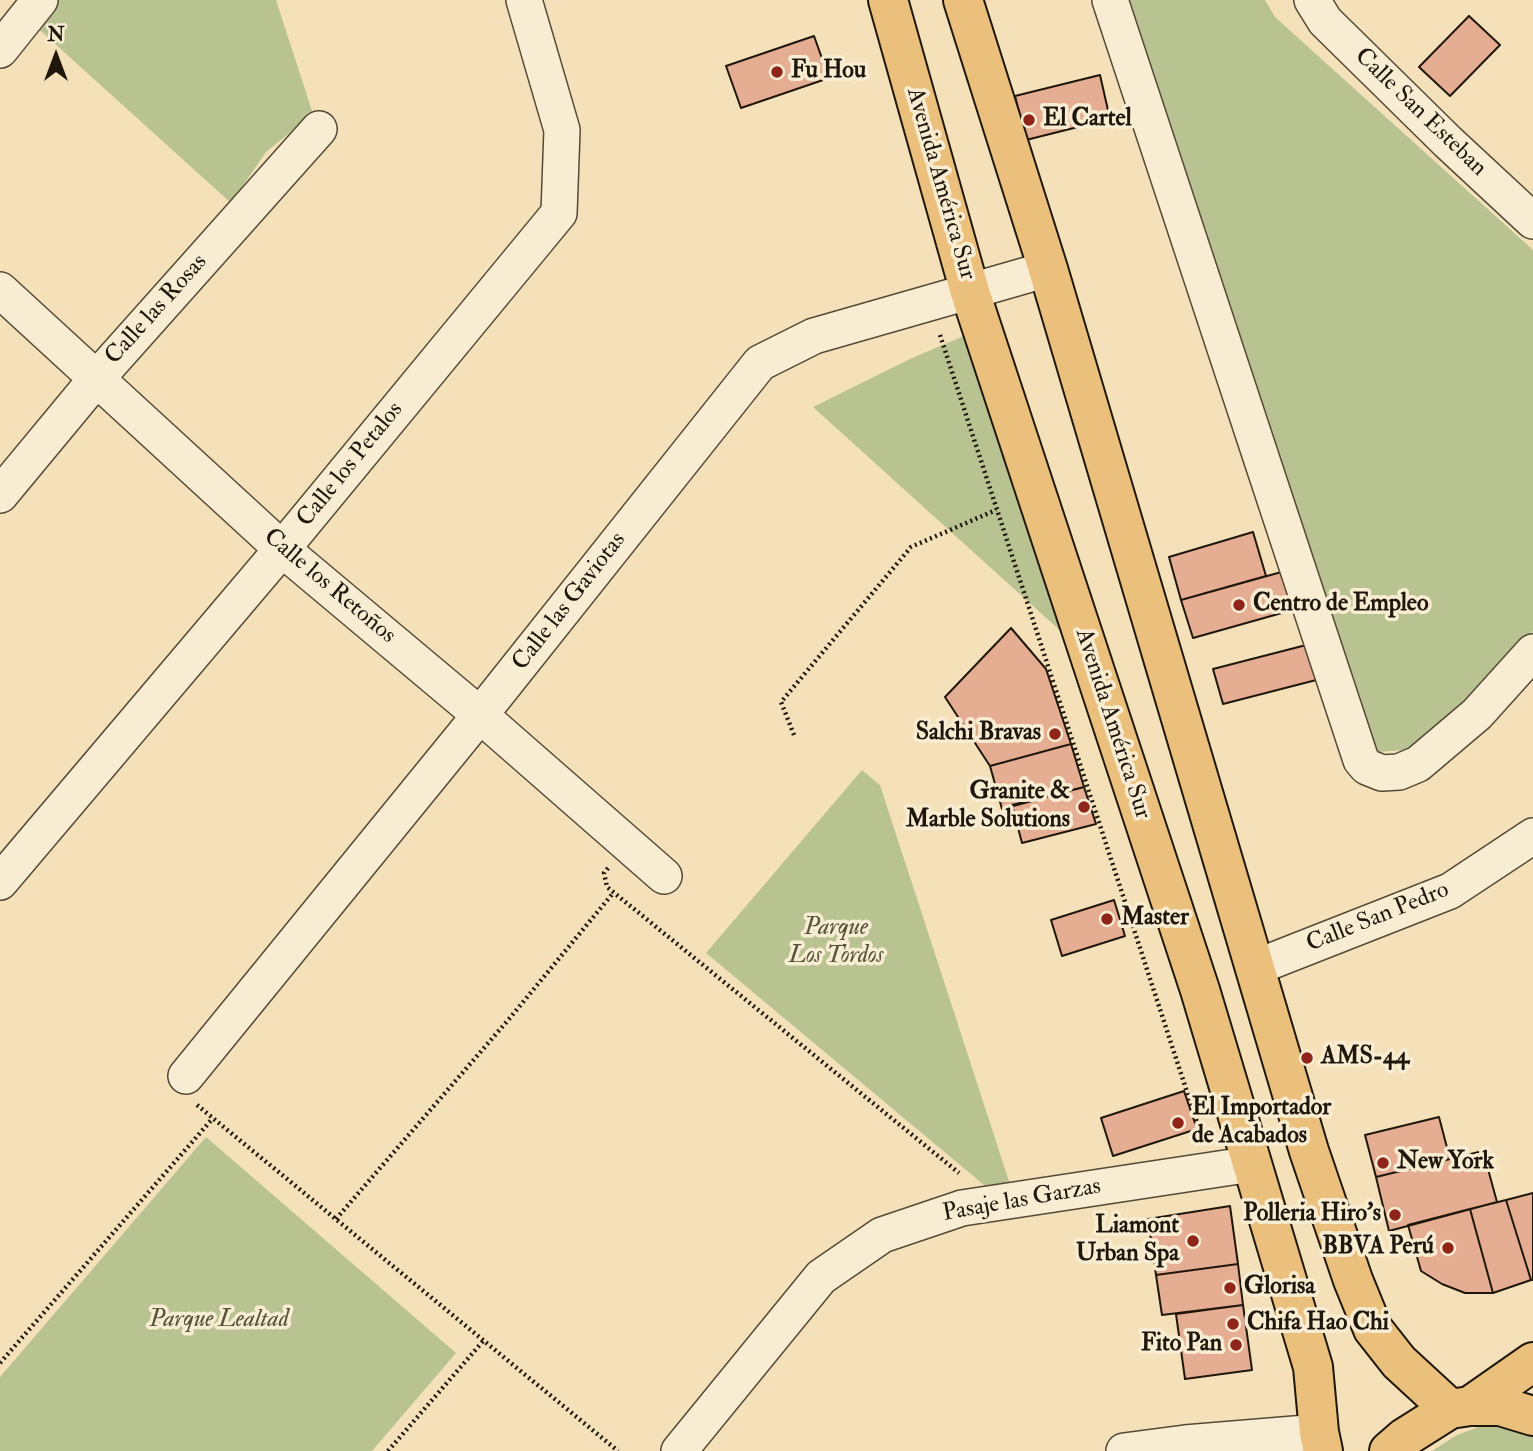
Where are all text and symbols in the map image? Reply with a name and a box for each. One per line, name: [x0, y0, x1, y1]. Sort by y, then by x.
north arrow: [21, 21, 91, 91]
text: N: [47, 23, 65, 47]
street label: Calle San Esteban: [1348, 43, 1492, 183]
place label: Fu Hou: [791, 58, 866, 86]
marker: Fu Hou: [769, 64, 785, 80]
street label: Avenida América Sur: [899, 85, 981, 283]
place label: El Cartel: [1043, 106, 1132, 134]
marker: El Cartel: [1021, 112, 1037, 128]
street label: Calle las Rosas: [100, 249, 214, 371]
street label: Calle los Petalos: [292, 397, 410, 533]
street label: Calle los Retoños: [257, 523, 401, 651]
street label: Calle las Gaviotas: [507, 527, 633, 677]
place label: Centro de Empleo: [1253, 591, 1428, 619]
marker: Centro de Empleo: [1231, 597, 1247, 613]
street label: Avenida América Sur: [1068, 625, 1156, 823]
place label: Salchi Bravas: [916, 720, 1041, 748]
marker: Salchi Bravas: [1047, 726, 1063, 742]
place label: Granite & Marble Solutions: [906, 779, 1070, 835]
marker: Granite & Marble Solutions: [1076, 799, 1092, 815]
street label: Calle San Pedro: [1303, 876, 1453, 960]
place label: Master: [1121, 905, 1189, 933]
marker: Master: [1099, 911, 1115, 927]
park label: Parque Los Tordos: [789, 915, 883, 971]
place label: AMS-44: [1321, 1044, 1409, 1072]
marker: AMS-44: [1299, 1050, 1315, 1066]
place label: El Importador de Acabados: [1192, 1095, 1331, 1151]
marker: El Importador de Acabados: [1170, 1115, 1186, 1131]
place label: New York: [1397, 1149, 1494, 1177]
marker: New York: [1375, 1155, 1391, 1171]
street label: Pasaje las Garzas: [941, 1173, 1103, 1229]
place label: Polleria Hiro's: [1243, 1201, 1381, 1229]
marker: Polleria Hiro's: [1387, 1207, 1403, 1223]
place label: Liamont Urban Spa: [1076, 1213, 1179, 1269]
marker: Liamont Urban Spa: [1185, 1233, 1201, 1249]
place label: BBVA Perú: [1322, 1234, 1434, 1262]
marker: BBVA Perú: [1440, 1240, 1456, 1256]
place label: Glorisa: [1244, 1274, 1315, 1302]
marker: Glorisa: [1222, 1280, 1238, 1296]
park label: Parque Lealtad: [149, 1307, 289, 1335]
place label: Chifa Hao Chi: [1247, 1310, 1389, 1338]
marker: Chifa Hao Chi: [1225, 1316, 1241, 1332]
place label: Fito Pan: [1141, 1331, 1222, 1359]
marker: Fito Pan: [1228, 1337, 1244, 1353]

